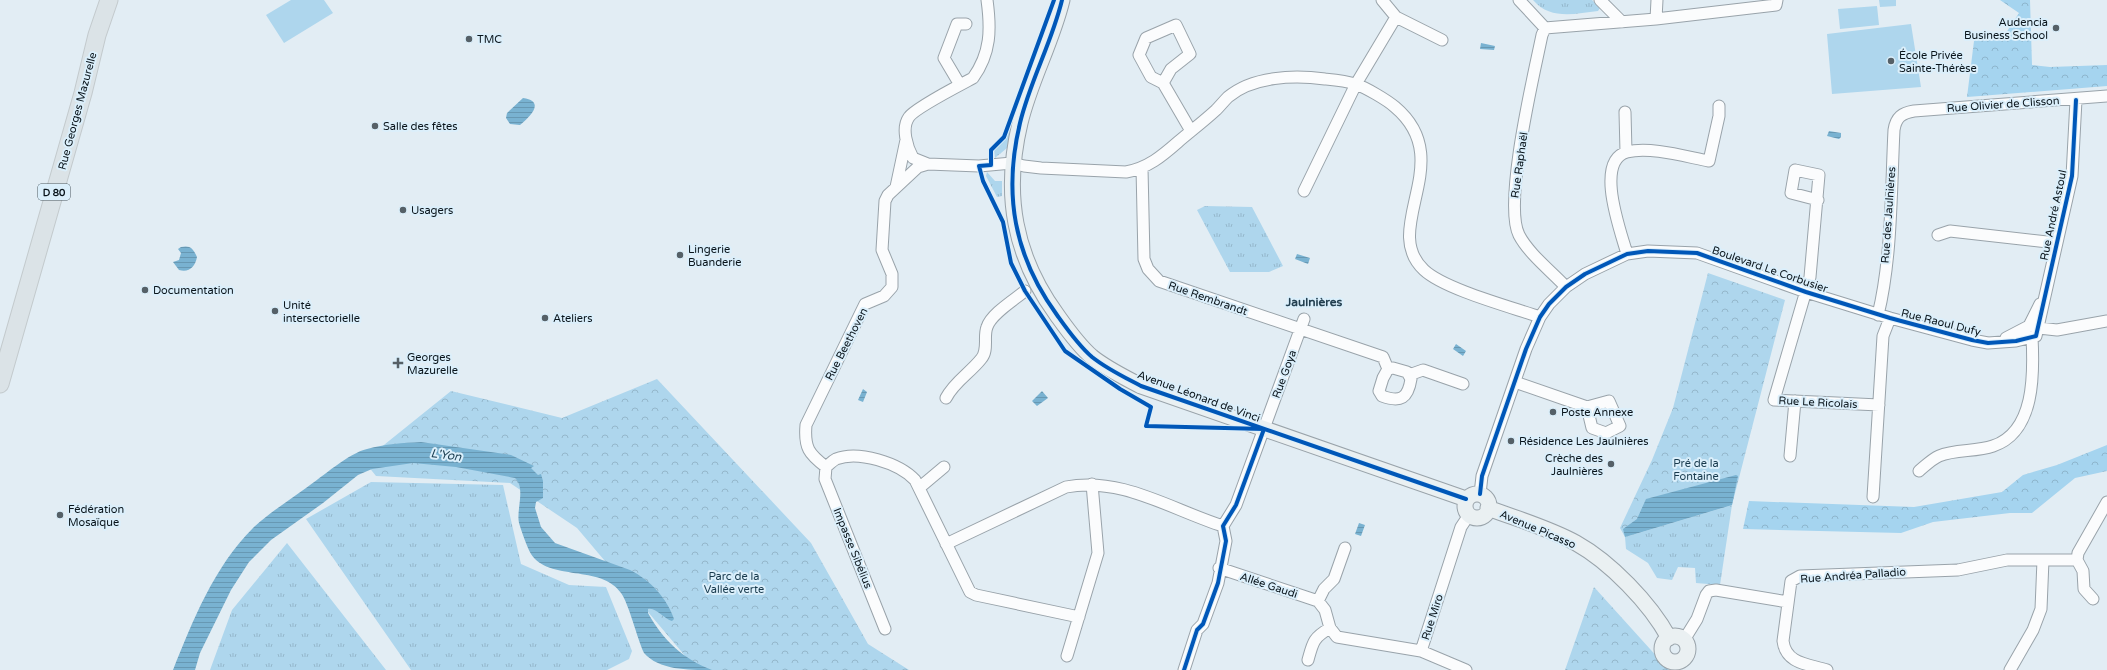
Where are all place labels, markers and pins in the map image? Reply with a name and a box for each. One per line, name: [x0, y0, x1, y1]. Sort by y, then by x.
place label: Audencia Business School: [1964, 16, 2048, 42]
marker: Audencia Business School: [2051, 23, 2061, 33]
place label: TMC: [477, 33, 502, 46]
marker: TMC: [464, 34, 474, 44]
place label: École Privée Sainte-Thérèse: [1899, 48, 1977, 75]
marker: École Privée Sainte-Thérèse: [1886, 56, 1896, 66]
place label: Salle des fêtes: [383, 120, 458, 133]
marker: Salle des fêtes: [370, 121, 380, 131]
place label: Usagers: [411, 204, 453, 217]
marker: Usagers: [398, 205, 408, 215]
place label: Lingerie Buanderie: [688, 243, 741, 269]
marker: Lingerie Buanderie: [675, 250, 685, 260]
place label: Documentation: [153, 284, 234, 297]
marker: Documentation: [140, 285, 150, 295]
place label: Unité intersectorielle: [283, 299, 360, 325]
marker: Unité intersectorielle: [270, 306, 280, 316]
place label: Ateliers: [553, 312, 593, 325]
marker: Ateliers: [540, 313, 550, 323]
place label: Georges Mazurelle: [407, 351, 458, 377]
marker: Georges Mazurelle: [392, 357, 404, 369]
place label: Poste Annexe: [1561, 406, 1633, 419]
marker: Poste Annexe: [1548, 407, 1558, 417]
place label: Résidence Les Jaulnières: [1519, 435, 1648, 448]
marker: Résidence Les Jaulnières: [1506, 436, 1516, 446]
place label: Crèche des Jaulnières: [1545, 452, 1603, 478]
marker: Crèche des Jaulnières: [1606, 459, 1616, 469]
place label: Fédération Mosaïque: [68, 503, 124, 529]
marker: Fédération Mosaïque: [55, 510, 65, 520]

